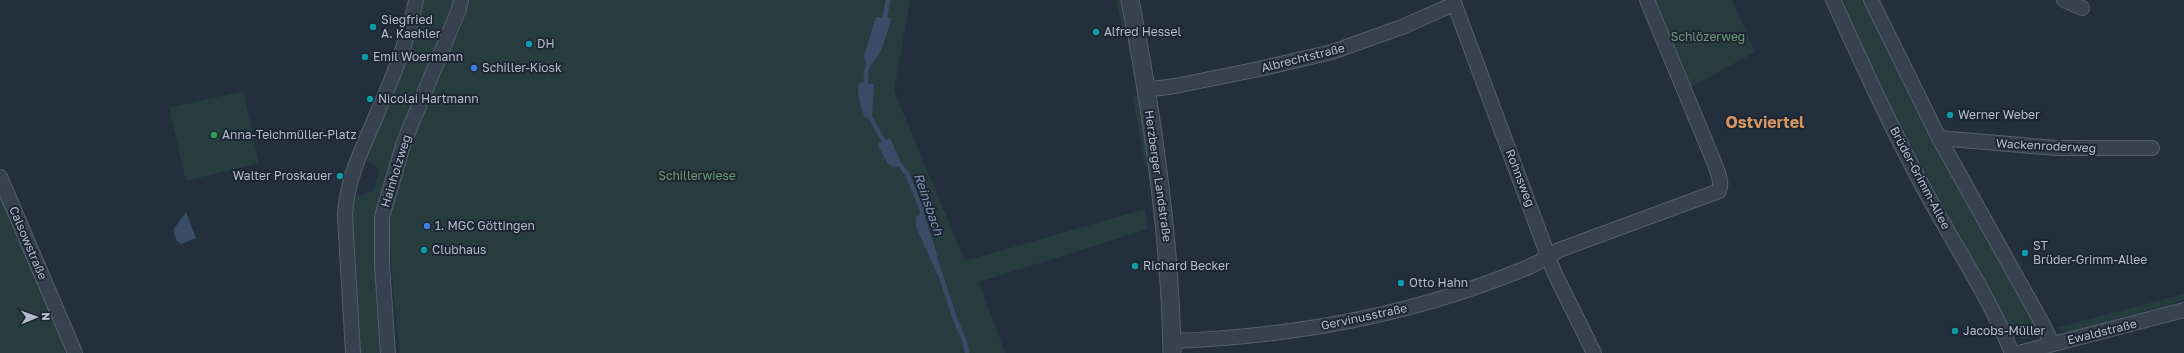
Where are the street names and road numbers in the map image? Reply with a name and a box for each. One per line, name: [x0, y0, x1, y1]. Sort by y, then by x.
street label: Albrechtstraße: [1260, 40, 1346, 75]
street label: Herzberger Landstraße: [1142, 109, 1175, 243]
street label: Brüder-Grimm-Allee: [1887, 124, 1954, 232]
street label: Hainholzweg: [377, 133, 414, 209]
street label: Wackenroderweg: [1996, 135, 2096, 156]
street label: Rohnsweg: [1503, 147, 1538, 209]
street label: Calsowstraße: [6, 204, 51, 282]
street label: Gervinusstraße: [1319, 300, 1408, 333]
street label: Ewaldstraße: [2066, 316, 2138, 347]

